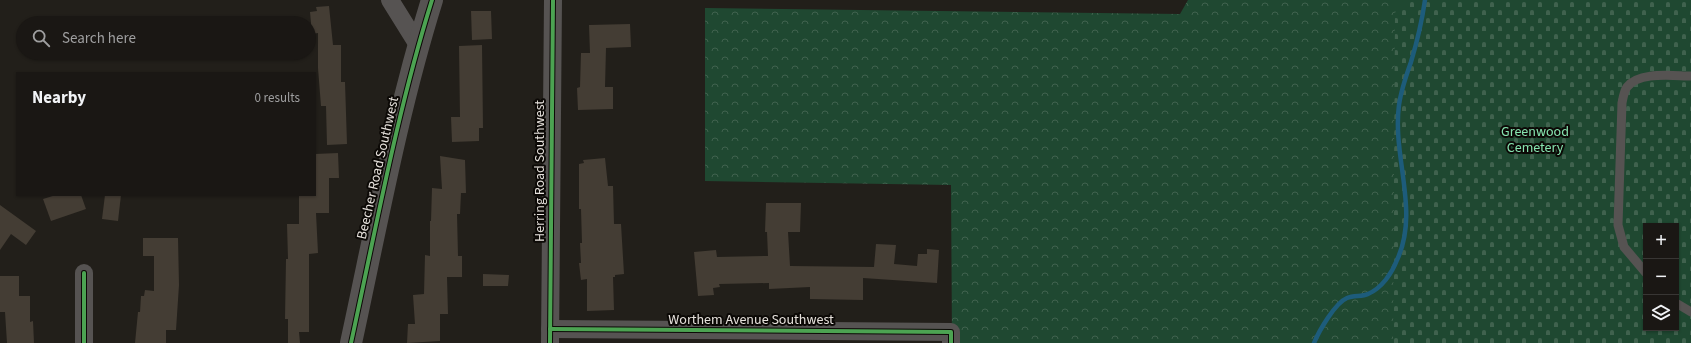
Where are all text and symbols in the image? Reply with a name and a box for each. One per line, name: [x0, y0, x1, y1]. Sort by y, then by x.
search box: [16, 16, 316, 60]
icon: search: [30, 27, 52, 49]
text: Search here: [62, 28, 136, 49]
text: Nearby: [32, 86, 86, 110]
text: 0 results: [255, 89, 300, 107]
street label: Beecher Road Southwest: [352, 94, 404, 241]
street label: Herring Road Southwest: [530, 100, 550, 242]
park label: Greenwood Cemetery: [1501, 122, 1569, 158]
map controls: [1643, 223, 1679, 331]
button: +: [1643, 223, 1679, 259]
button: −: [1643, 259, 1679, 295]
button: layers: [1643, 295, 1679, 331]
street label: Worthem Avenue Southwest: [668, 310, 834, 330]

